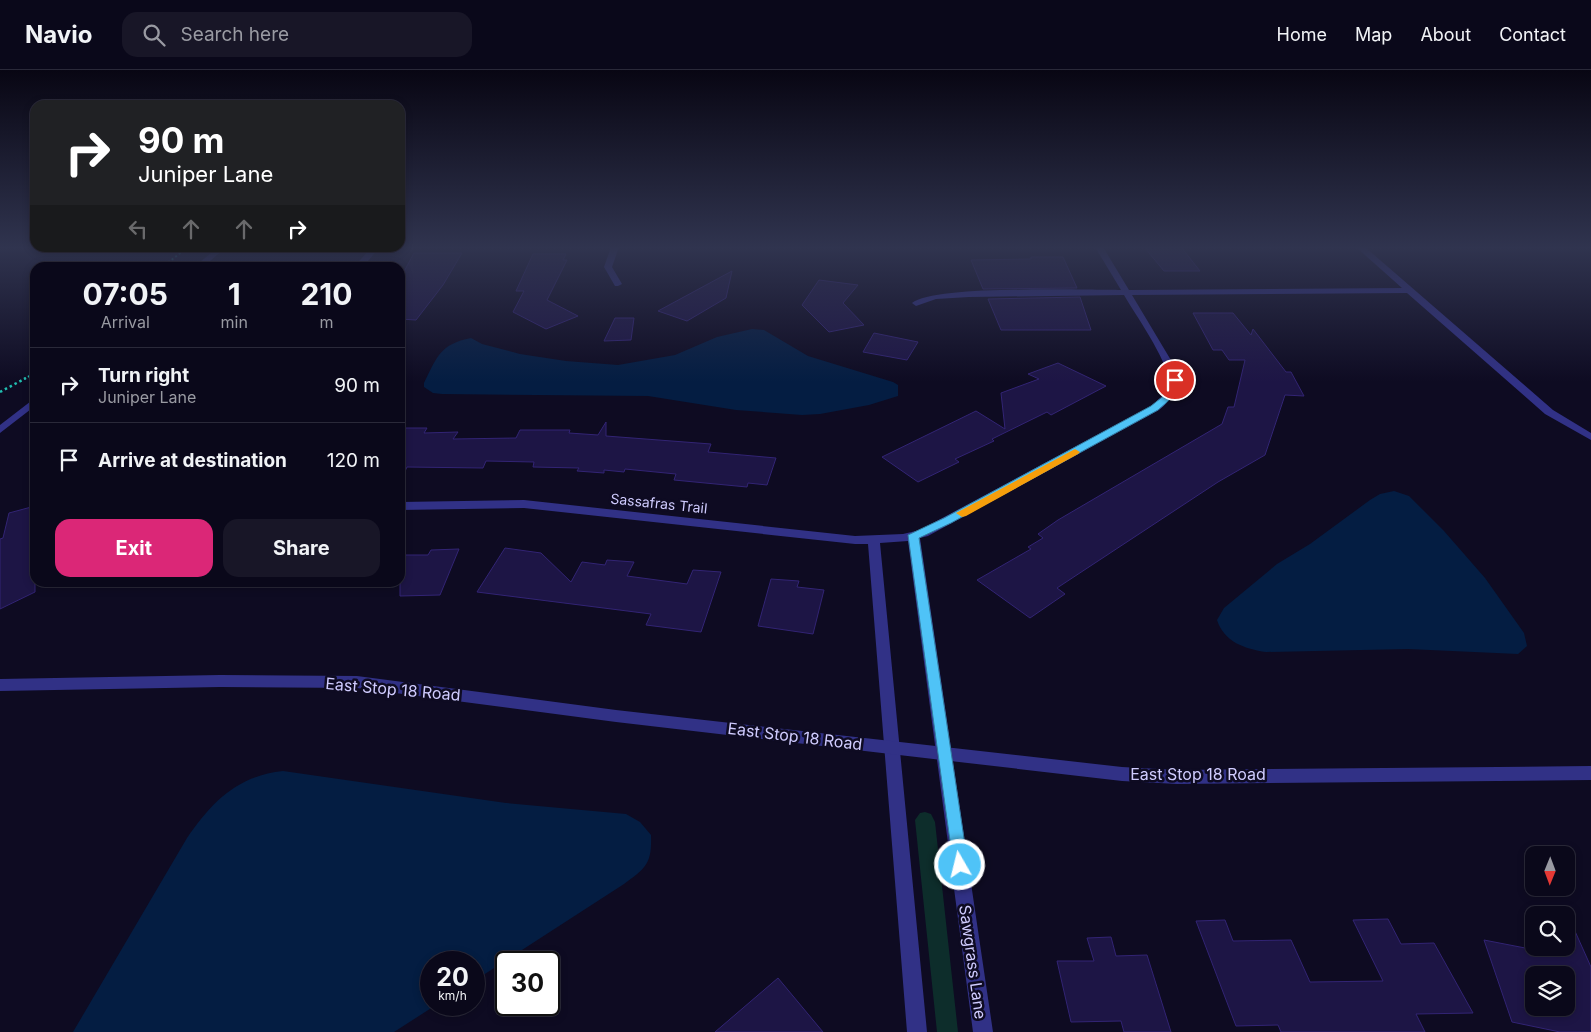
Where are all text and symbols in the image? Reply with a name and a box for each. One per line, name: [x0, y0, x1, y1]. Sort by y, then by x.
search box: [122, 12, 472, 57]
text: Navio: [25, 20, 92, 49]
icon: search: [140, 21, 168, 49]
text: Search here: [180, 23, 289, 46]
text: Home: [1277, 24, 1327, 45]
text: Map: [1355, 24, 1392, 45]
text: About: [1420, 24, 1471, 45]
text: Contact: [1499, 24, 1566, 45]
text: 90 m: [138, 119, 225, 161]
icon: right: [55, 120, 120, 185]
text: Juniper Lane: [138, 161, 273, 187]
icon: left: [124, 215, 152, 243]
icon: ahead: [177, 215, 205, 243]
icon: ahead: [230, 215, 258, 243]
icon: right: [283, 215, 311, 243]
text: 07:05: [83, 276, 168, 312]
text: 1: [228, 276, 241, 312]
text: 210: [300, 276, 352, 312]
text: Arrival: [101, 312, 150, 332]
text: min: [221, 312, 248, 332]
text: m: [319, 312, 333, 332]
pin: [1154, 359, 1196, 401]
text: Turn right: [98, 364, 189, 387]
icon: arrive: [1161, 366, 1189, 394]
icon: right: [55, 371, 83, 399]
text: 90 m: [334, 374, 380, 397]
text: Juniper Lane: [98, 387, 196, 407]
icon: arrive: [55, 446, 83, 474]
text: Arrive at destination: [98, 449, 287, 472]
text: 120 m: [327, 449, 380, 472]
street label: Sassafras Trail: [610, 489, 708, 517]
button: Exit: [55, 519, 213, 577]
button: Share: [223, 519, 380, 577]
street label: East Stop 18 Road: [325, 673, 461, 705]
street label: East Stop 18 Road: [727, 718, 863, 754]
street label: East Stop 18 Road: [1130, 764, 1266, 784]
position arrow: [933, 838, 985, 890]
north arrow: [1525, 846, 1575, 896]
map controls: [1525, 846, 1575, 1016]
street label: Sawgrass Lane: [955, 904, 991, 1020]
button: search: [1525, 906, 1575, 956]
speed limit sign: 30: [495, 951, 560, 1016]
text: 20: [436, 962, 469, 992]
button: layers: [1525, 966, 1575, 1016]
text: km/h: [438, 988, 467, 1003]

